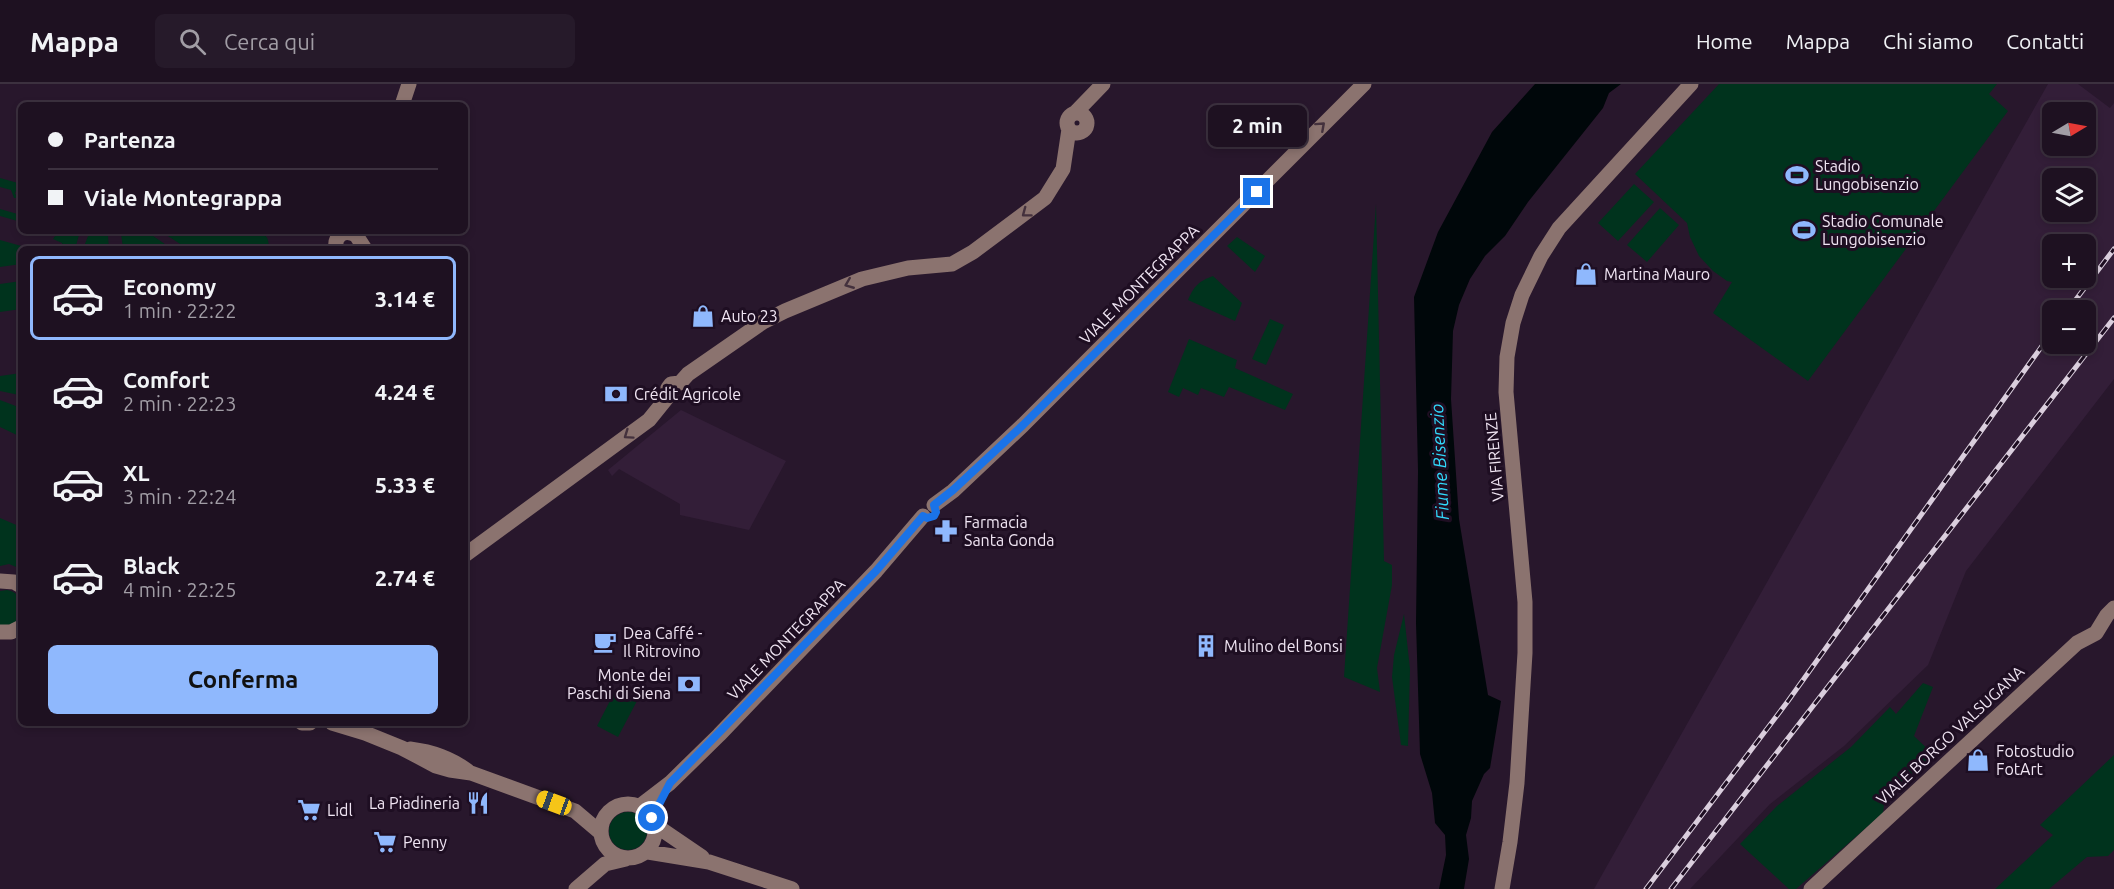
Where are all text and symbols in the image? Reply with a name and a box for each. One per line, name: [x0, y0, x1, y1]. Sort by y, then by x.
search box: [155, 14, 575, 68]
icon: search: [176, 25, 209, 58]
text: Mappa: [30, 26, 119, 57]
text: Cerca qui: [224, 29, 315, 54]
text: Home: [1696, 29, 1753, 53]
text: Mappa: [1786, 29, 1850, 53]
text: Chi siamo: [1883, 29, 1973, 53]
text: Contatti: [2006, 29, 2084, 53]
north arrow: [2042, 102, 2096, 156]
map controls: [2042, 102, 2096, 354]
callout: 2 min: [1208, 105, 1306, 147]
text: 2 min: [1232, 114, 1283, 137]
one-way arrow: [1314, 122, 1325, 133]
text: Partenza: [84, 127, 176, 152]
place label: Stadio Lungobisenzio: [1815, 157, 1919, 193]
sports icon: Stadio Lungobisenzio: [1784, 162, 1810, 188]
button: layers: [2042, 168, 2096, 222]
route end: [1243, 178, 1270, 205]
text: Viale Montegrappa: [84, 185, 282, 210]
one-way arrow: [1021, 206, 1032, 217]
place label: Stadio Comunale Lungobisenzio: [1822, 212, 1944, 248]
sports icon: Stadio Comunale Lungobisenzio: [1791, 217, 1817, 243]
street label: VIALE MONTEGRAPPA: [1076, 220, 1203, 347]
button: +: [2042, 234, 2096, 288]
shop icon: Martina Mauro: [1573, 261, 1599, 287]
place label: Martina Mauro: [1604, 265, 1710, 283]
icon: car: [51, 271, 105, 325]
text: Economy: [123, 274, 216, 299]
one-way arrow: [845, 277, 856, 289]
text: 3.14 €: [375, 286, 435, 311]
text: 1 min · 22:22: [123, 299, 237, 322]
button: −: [2042, 300, 2096, 354]
shop icon: Auto 23: [690, 303, 716, 329]
place label: Auto 23: [721, 307, 778, 325]
icon: car: [51, 364, 105, 418]
text: Comfort: [123, 367, 210, 392]
text: 4.24 €: [375, 379, 435, 404]
bank icon: Crédit Agricole: [603, 381, 629, 407]
place label: Crédit Agricole: [634, 385, 741, 403]
text: 2 min · 22:23: [123, 392, 237, 415]
water label: Fiume Bisenzio: [1426, 403, 1452, 521]
street label: VIA FIRENZE: [1481, 412, 1507, 502]
one-way arrow: [624, 428, 635, 439]
icon: car: [51, 457, 105, 511]
text: XL: [123, 460, 150, 485]
text: 5.33 €: [375, 472, 435, 497]
text: 3 min · 22:24: [123, 485, 237, 508]
place label: Farmacia Santa Gonda: [964, 513, 1055, 549]
pharmacy icon: Farmacia Santa Gonda: [933, 518, 959, 544]
icon: car: [51, 550, 105, 604]
text: Black: [123, 553, 180, 578]
text: 2.74 €: [375, 565, 435, 590]
street label: VIALE MONTEGRAPPA: [724, 574, 849, 703]
text: 4 min · 22:25: [123, 578, 237, 601]
place label: Dea Caffé - Il Ritrovino: [623, 624, 703, 660]
cafe icon: Dea Caffé - Il Ritrovino: [592, 629, 618, 655]
building icon: Mulino del Bonsi: [1193, 633, 1219, 659]
place label: Mulino del Bonsi: [1224, 637, 1343, 655]
button: Conferma: [48, 645, 438, 714]
street label: VIALE BORGO VALSUGANA: [1873, 662, 2028, 808]
place label: Monte dei Paschi di Siena: [567, 666, 671, 702]
bank icon: Monte dei Paschi di Siena: [676, 671, 702, 697]
place label: Fotostudio FotArt: [1996, 742, 2074, 778]
shop icon: Fotostudio FotArt: [1965, 747, 1991, 773]
car: [534, 788, 574, 818]
restaurant icon: La Piadineria: [465, 790, 491, 816]
place label: La Piadineria: [369, 794, 460, 812]
supermarket icon: Lidl: [296, 797, 322, 823]
place label: Lidl: [327, 801, 353, 819]
route start: [638, 804, 665, 831]
supermarket icon: Penny: [372, 829, 398, 855]
place label: Penny: [403, 833, 447, 851]

